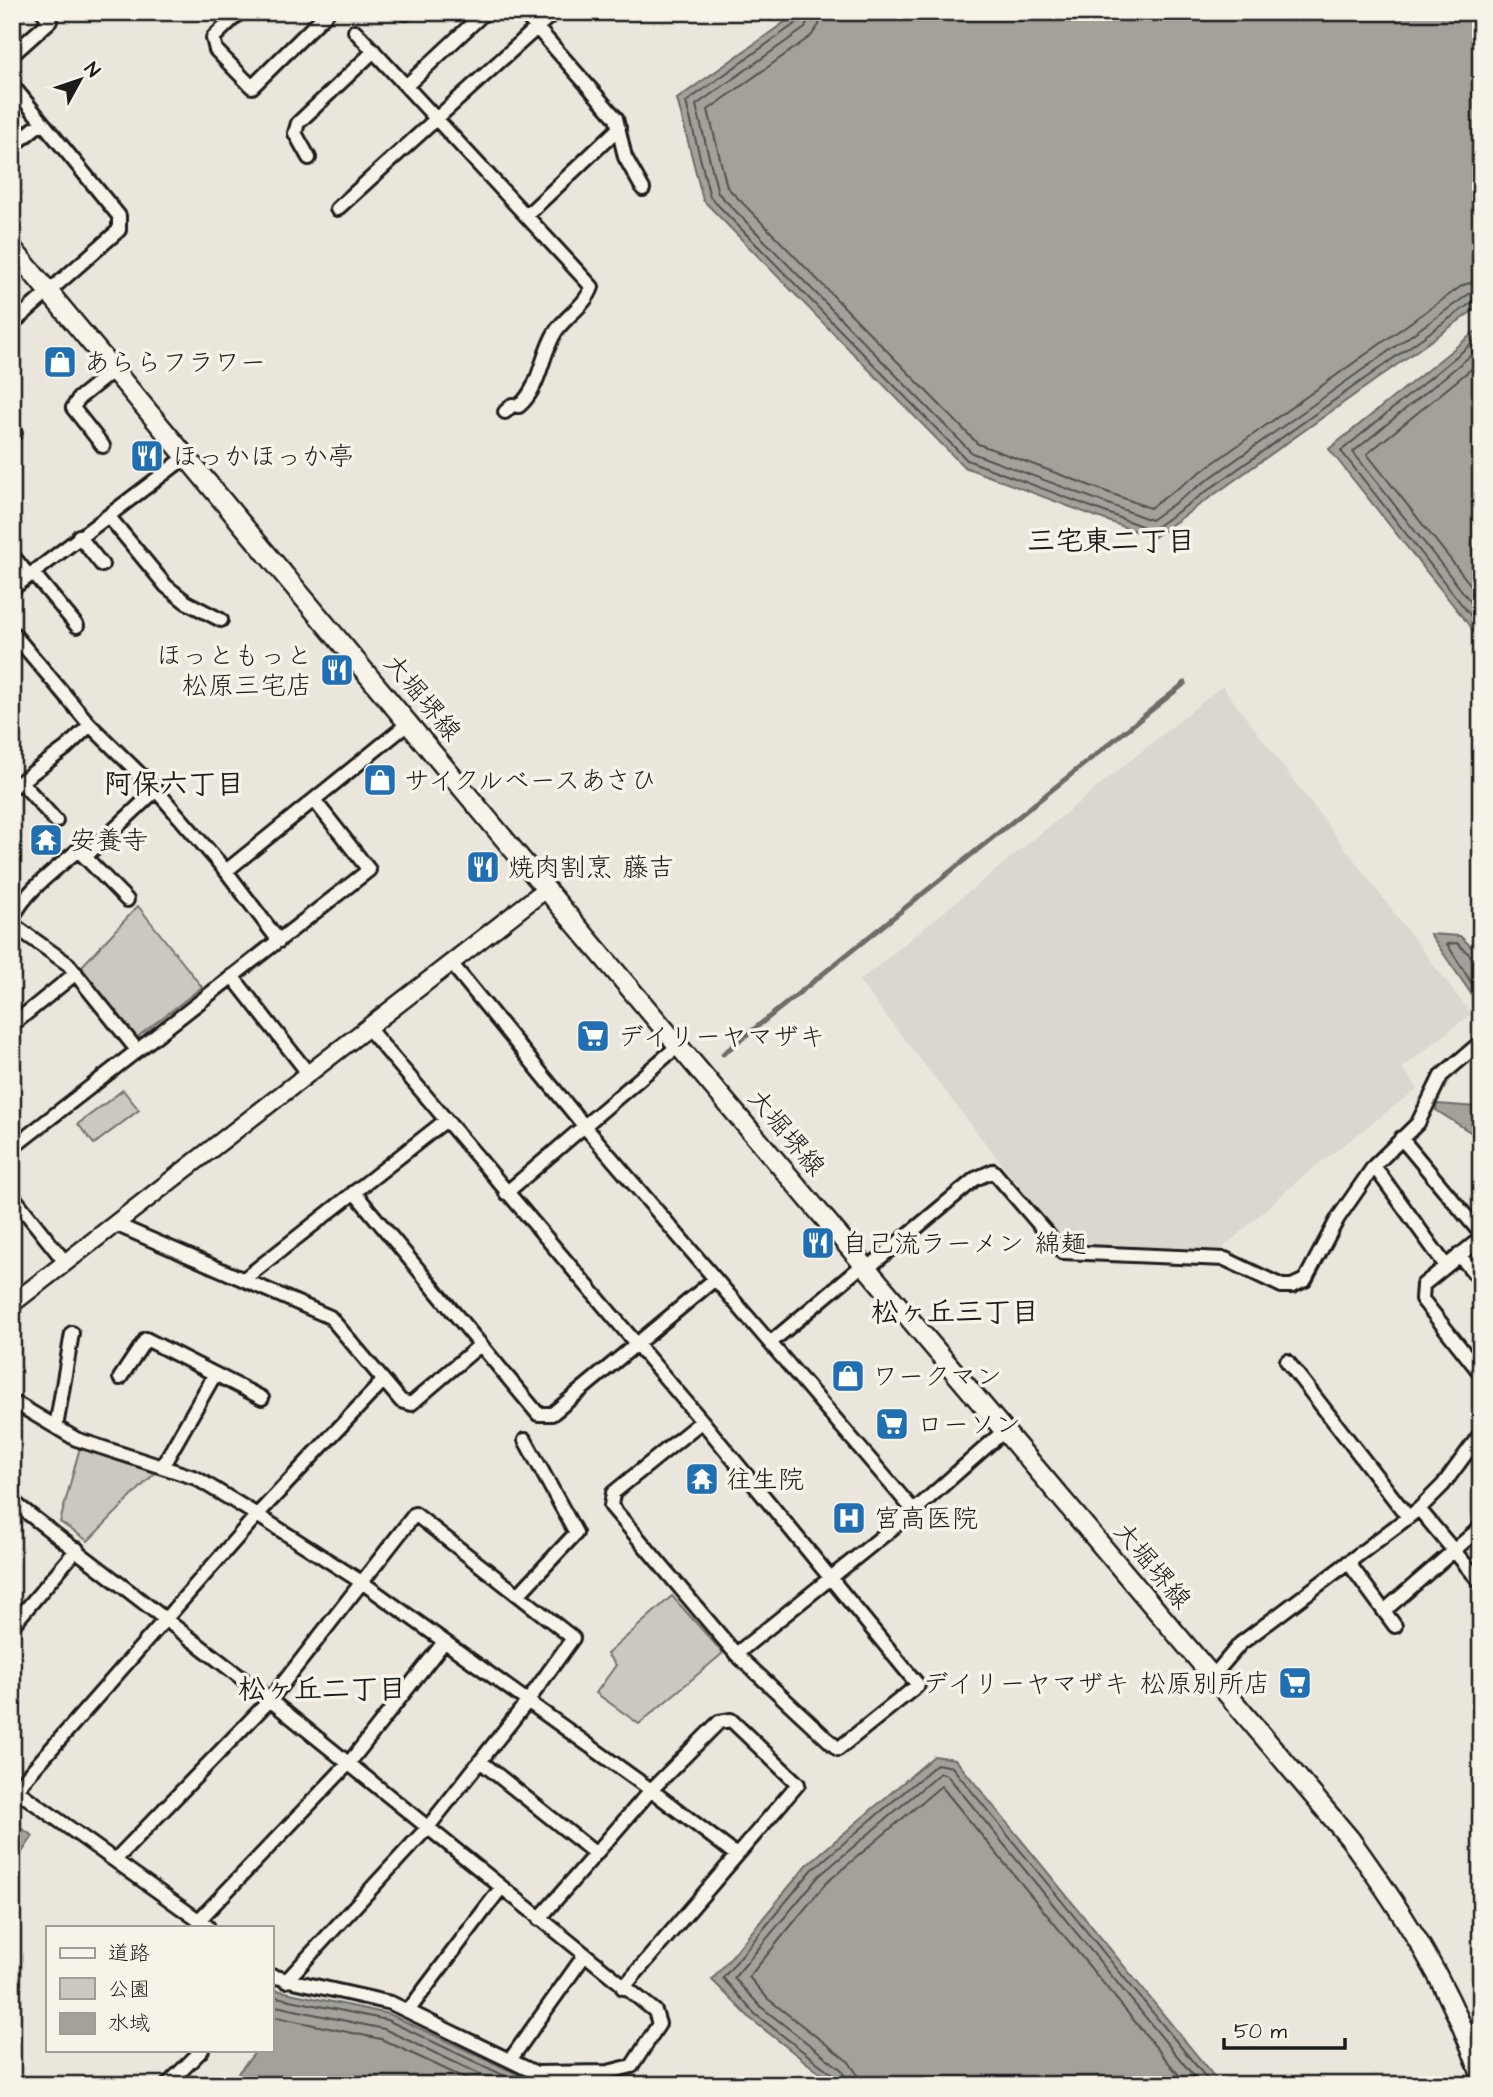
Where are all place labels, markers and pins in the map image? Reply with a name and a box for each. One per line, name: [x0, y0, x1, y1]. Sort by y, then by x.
shop icon: あららフラワー: [41, 343, 79, 381]
place label: あららフラワー: [84, 345, 266, 381]
restaurant icon: ほっかほっか亭: [128, 437, 166, 475]
place label: ほっかほっか亭: [172, 439, 354, 475]
place label: ほっともっと 松原三宅店: [156, 638, 312, 704]
restaurant icon: ほっともっと 松原三宅店: [318, 651, 356, 689]
shop icon: サイクルベースあさひ: [361, 761, 399, 799]
place label: サイクルベースあさひ: [404, 763, 657, 799]
temple icon: 安養寺: [27, 821, 65, 859]
place label: 安養寺: [70, 823, 148, 859]
restaurant icon: 焼肉割烹 藤吉: [464, 848, 502, 886]
place label: 焼肉割烹 藤吉: [508, 850, 674, 886]
supermarket icon: デイリーヤマザキ: [574, 1017, 612, 1055]
place label: デイリーヤマザキ: [618, 1019, 825, 1055]
restaurant icon: 自己流ラーメン 綿麺: [799, 1224, 837, 1262]
place label: 自己流ラーメン 綿麺: [842, 1226, 1086, 1262]
shop icon: ワークマン: [829, 1357, 867, 1395]
place label: ワークマン: [872, 1359, 1002, 1395]
supermarket icon: ローソン: [873, 1405, 911, 1443]
place label: ローソン: [917, 1407, 1021, 1443]
temple icon: 往生院: [683, 1460, 721, 1498]
place label: 往生院: [726, 1462, 804, 1498]
hospital icon: 宮高医院: [830, 1499, 868, 1537]
place label: 宮高医院: [874, 1501, 978, 1537]
supermarket icon: デイリーヤマザキ 松原別所店: [1276, 1664, 1314, 1702]
place label: デイリーヤマザキ 松原別所店: [923, 1666, 1270, 1702]

